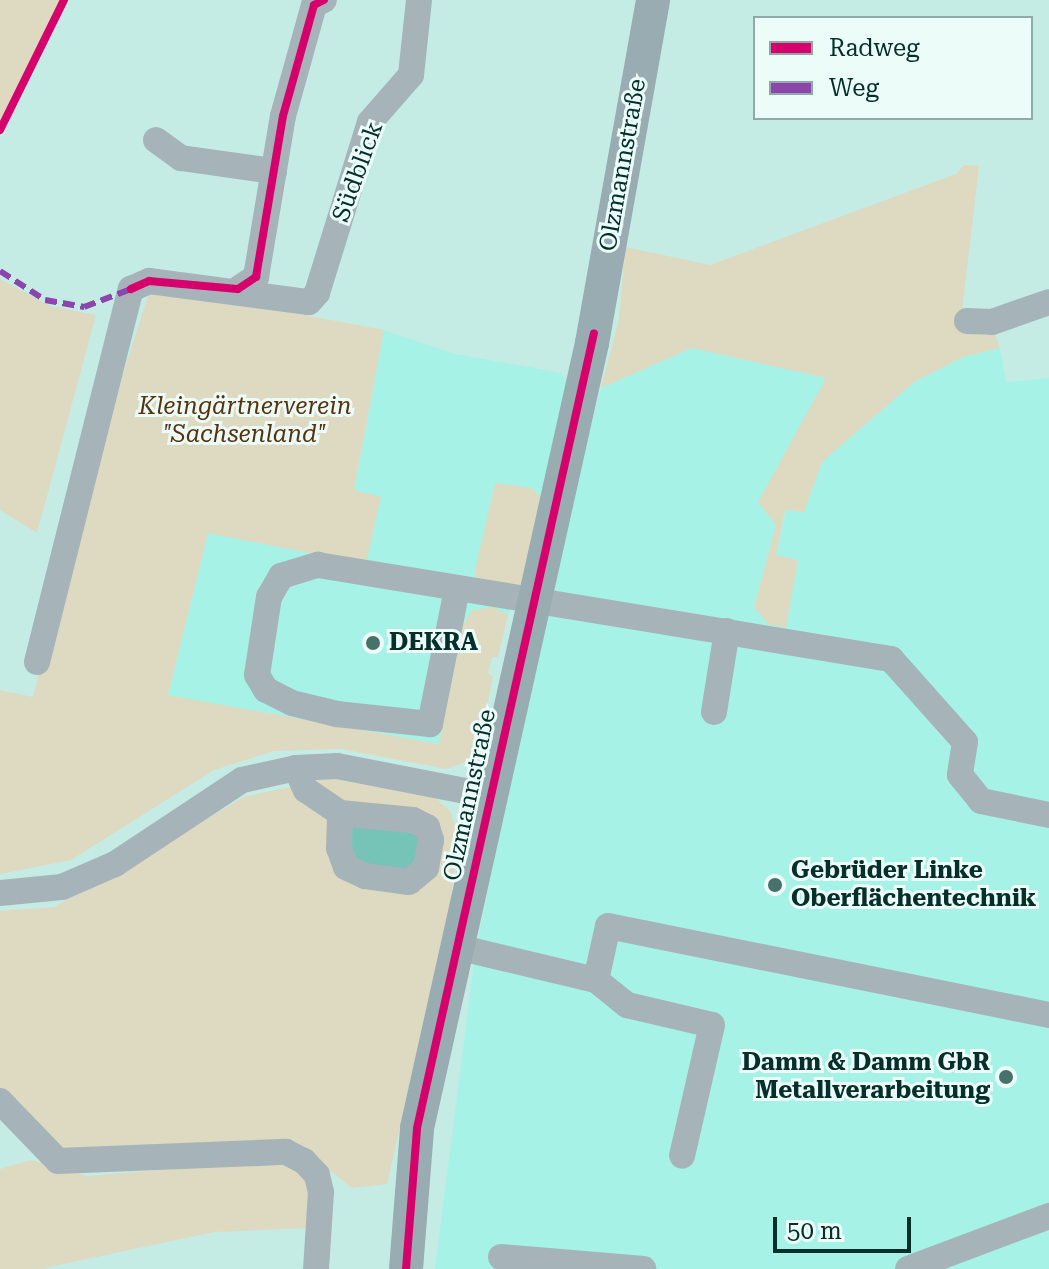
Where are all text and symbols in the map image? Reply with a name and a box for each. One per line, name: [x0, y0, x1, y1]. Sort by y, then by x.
legend: [753, 16, 1033, 120]
text: Radweg: [829, 34, 920, 62]
text: Weg: [829, 74, 879, 102]
street label: Olzmannstraße: [594, 76, 652, 254]
street label: Südblick: [327, 118, 389, 226]
park label: Kleingärtnerverein "Sachsenland": [138, 393, 352, 449]
place label: DEKRA: [389, 629, 478, 657]
marker: DEKRA: [364, 634, 382, 652]
street label: Olzmannstraße: [438, 707, 502, 883]
place label: Gebrüder Linke Oberflächentechnik: [791, 857, 1036, 913]
marker: Gebrüder Linke Oberflächentechnik: [766, 876, 784, 894]
place label: Damm & Damm GbR Metallverarbeitung: [742, 1049, 990, 1105]
marker: Damm & Damm GbR Metallverarbeitung: [997, 1068, 1015, 1086]
scale bar: [777, 1201, 915, 1251]
text: 50 m: [787, 1217, 842, 1245]

